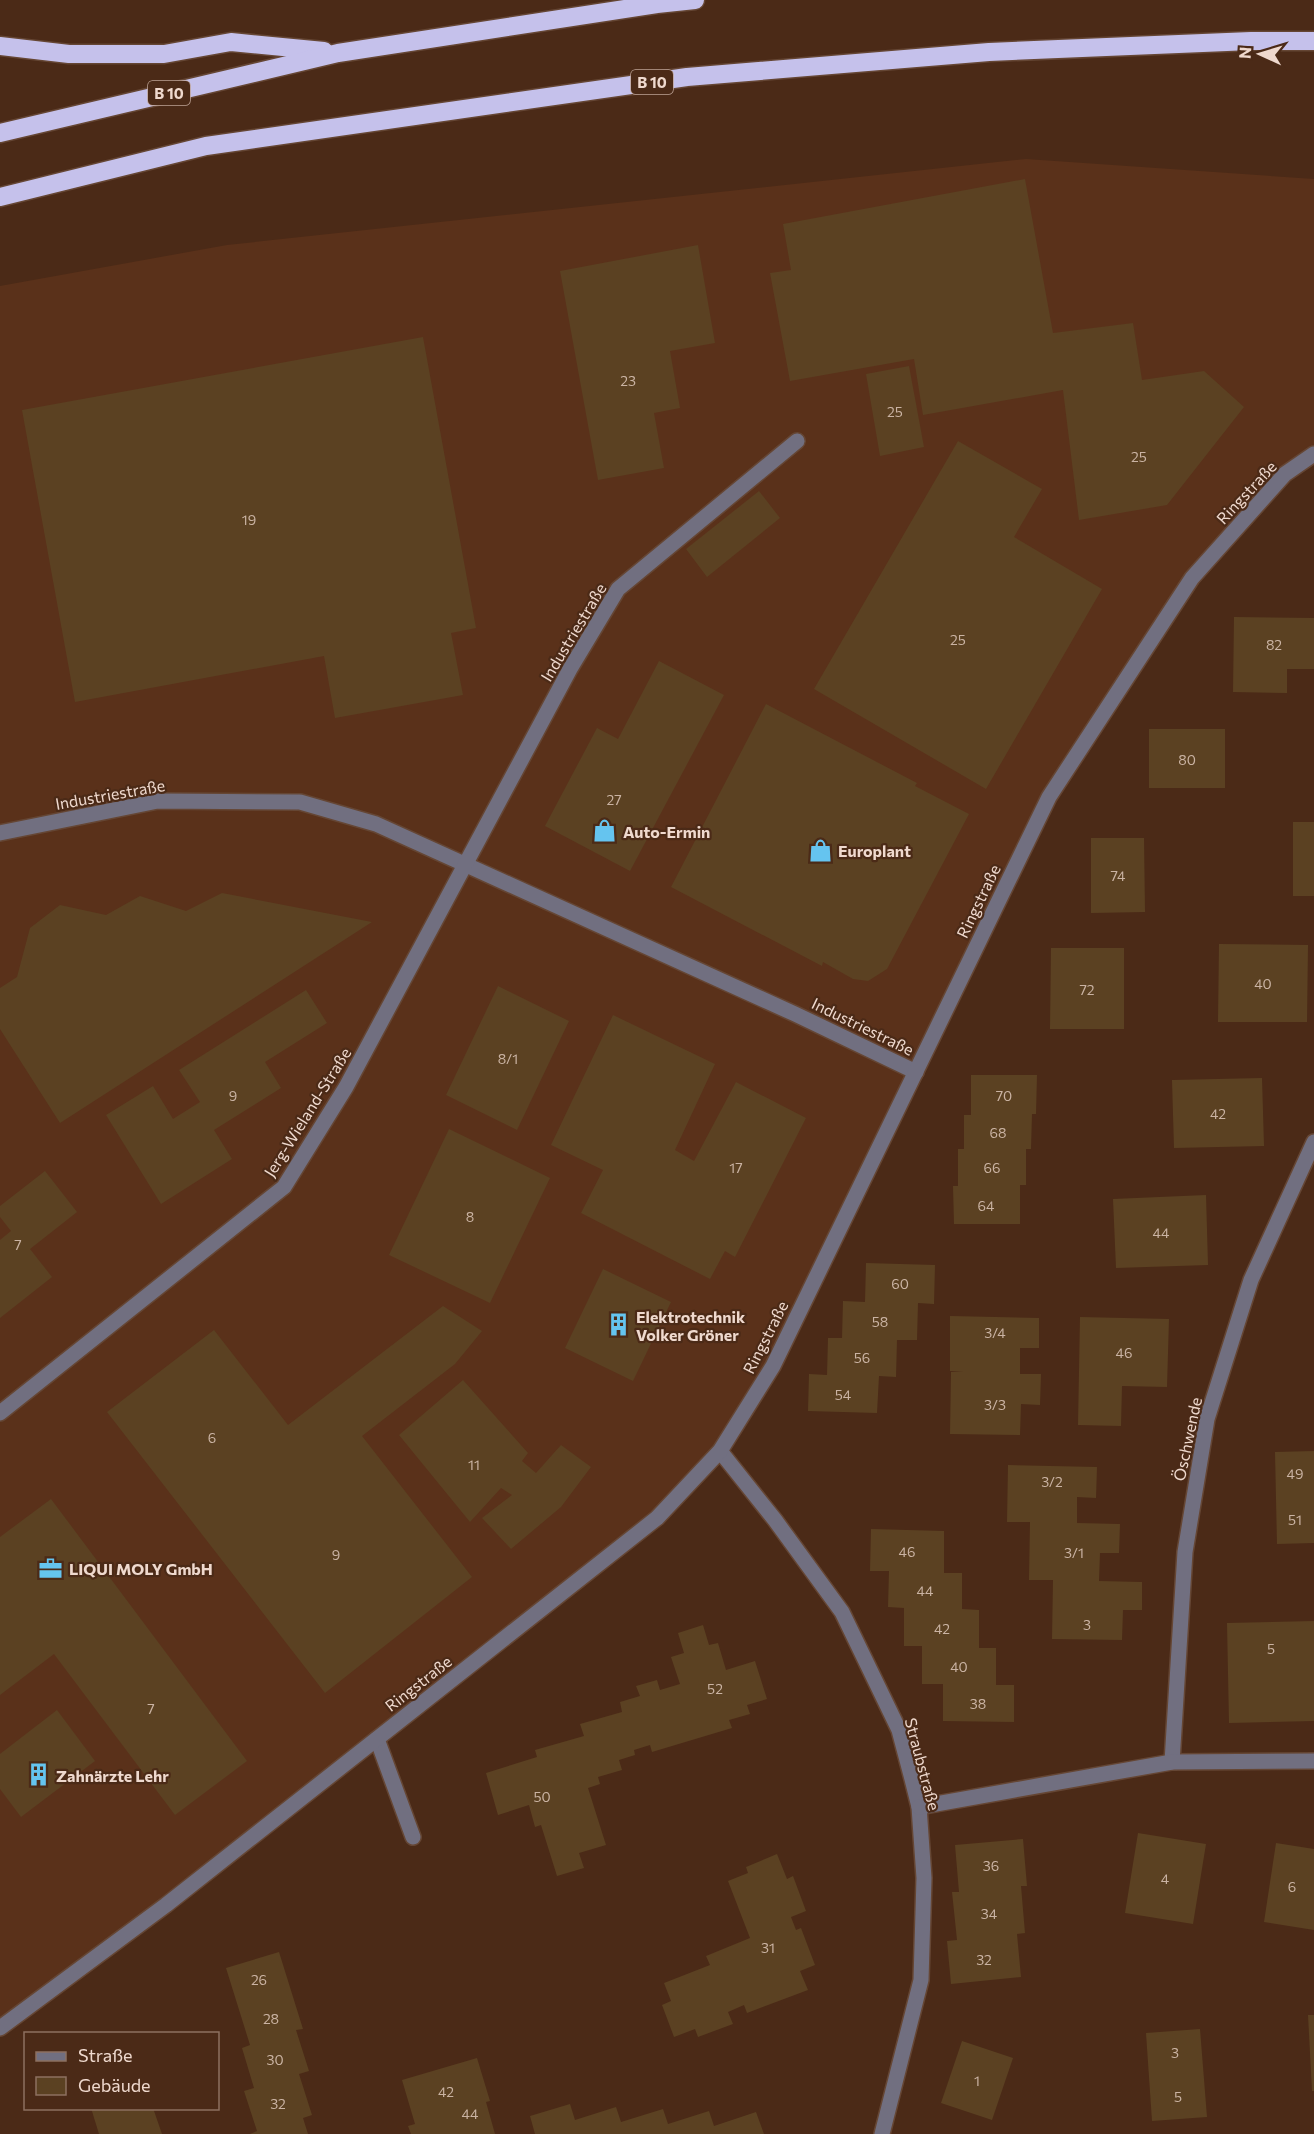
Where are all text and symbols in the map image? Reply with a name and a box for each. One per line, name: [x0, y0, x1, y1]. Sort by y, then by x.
north arrow: [1230, 24, 1290, 84]
text: N: [1235, 46, 1254, 60]
road number: B 10: [631, 70, 673, 94]
road number: B 10: [148, 81, 190, 105]
house number: 23: [620, 372, 636, 389]
house number: 25: [887, 403, 903, 420]
house number: 25: [1131, 448, 1147, 465]
street label: Ringstraße: [1212, 457, 1280, 527]
house number: 19: [242, 511, 256, 528]
street label: Industriestraße: [536, 579, 610, 685]
house number: 25: [950, 631, 966, 648]
house number: 82: [1266, 636, 1282, 653]
house number: 80: [1178, 751, 1196, 768]
street label: Industriestraße: [54, 775, 166, 813]
house number: 27: [606, 791, 622, 808]
shop icon: Auto-Ermin: [592, 818, 618, 844]
place label: Auto-Ermin: [623, 822, 710, 841]
shop icon: Europlant: [807, 837, 833, 863]
place label: Europlant: [838, 841, 911, 860]
street label: Ringstraße: [952, 861, 1004, 941]
house number: 74: [1111, 867, 1126, 884]
house number: 40: [1254, 975, 1272, 992]
house number: 72: [1079, 981, 1095, 998]
street label: Industriestraße: [809, 993, 917, 1059]
street label: Jerg-Wieland-Straße: [260, 1044, 354, 1180]
house number: 8/1: [498, 1050, 518, 1067]
house number: 9: [229, 1087, 237, 1104]
house number: 70: [996, 1087, 1012, 1104]
house number: 42: [1210, 1105, 1226, 1122]
house number: 68: [990, 1124, 1007, 1141]
house number: 17: [729, 1159, 743, 1176]
house number: 66: [984, 1159, 1001, 1176]
house number: 64: [978, 1197, 995, 1214]
house number: 8: [466, 1208, 474, 1225]
house number: 44: [1153, 1224, 1170, 1241]
house number: 7: [14, 1236, 22, 1253]
house number: 60: [891, 1275, 909, 1292]
street label: Ringstraße: [739, 1297, 791, 1377]
place label: Elektrotechnik Volker Gröner: [636, 1307, 746, 1344]
building icon: Elektrotechnik Volker Gröner: [605, 1312, 631, 1338]
house number: 58: [872, 1313, 888, 1330]
house number: 3/4: [984, 1324, 1006, 1341]
house number: 46: [1116, 1344, 1132, 1361]
house number: 56: [854, 1349, 870, 1366]
house number: 54: [835, 1386, 852, 1403]
street label: Öschwende: [1169, 1395, 1205, 1483]
house number: 3/3: [984, 1396, 1006, 1413]
house number: 6: [208, 1429, 216, 1446]
house number: 11: [468, 1456, 480, 1473]
house number: 49: [1287, 1465, 1303, 1482]
house number: 3/2: [1041, 1473, 1063, 1490]
house number: 51: [1288, 1511, 1302, 1528]
house number: 46: [899, 1543, 915, 1560]
house number: 3/1: [1064, 1544, 1084, 1561]
house number: 9: [332, 1546, 340, 1563]
office icon: LIQUI MOLY GmbH: [38, 1555, 64, 1581]
place label: LIQUI MOLY GmbH: [69, 1559, 213, 1578]
house number: 44: [917, 1582, 934, 1599]
house number: 3: [1083, 1616, 1091, 1633]
house number: 42: [934, 1620, 950, 1637]
house number: 5: [1267, 1640, 1275, 1657]
street label: Ringstraße: [381, 1651, 455, 1715]
house number: 40: [950, 1658, 968, 1675]
house number: 52: [707, 1680, 723, 1697]
house number: 38: [970, 1695, 986, 1712]
house number: 7: [147, 1700, 155, 1717]
street label: Straubstraße: [902, 1716, 944, 1812]
building icon: Zahnärzte Lehr: [25, 1762, 51, 1788]
place label: Zahnärzte Lehr: [56, 1766, 169, 1785]
house number: 50: [533, 1788, 551, 1805]
house number: 36: [983, 1857, 999, 1874]
house number: 4: [1161, 1870, 1170, 1887]
house number: 6: [1288, 1878, 1296, 1895]
house number: 34: [981, 1905, 998, 1922]
house number: 31: [761, 1939, 775, 1956]
house number: 32: [976, 1951, 992, 1968]
house number: 26: [251, 1971, 267, 1988]
house number: 28: [263, 2010, 279, 2027]
legend: [24, 2032, 219, 2110]
text: Straße: [78, 2044, 133, 2066]
house number: 3: [1171, 2044, 1179, 2061]
house number: 30: [266, 2051, 284, 2068]
house number: 1: [974, 2072, 980, 2089]
text: Gebäude: [78, 2074, 151, 2096]
house number: 42: [438, 2083, 454, 2100]
house number: 5: [1174, 2088, 1182, 2105]
house number: 32: [270, 2095, 286, 2112]
house number: 44: [462, 2105, 479, 2122]

